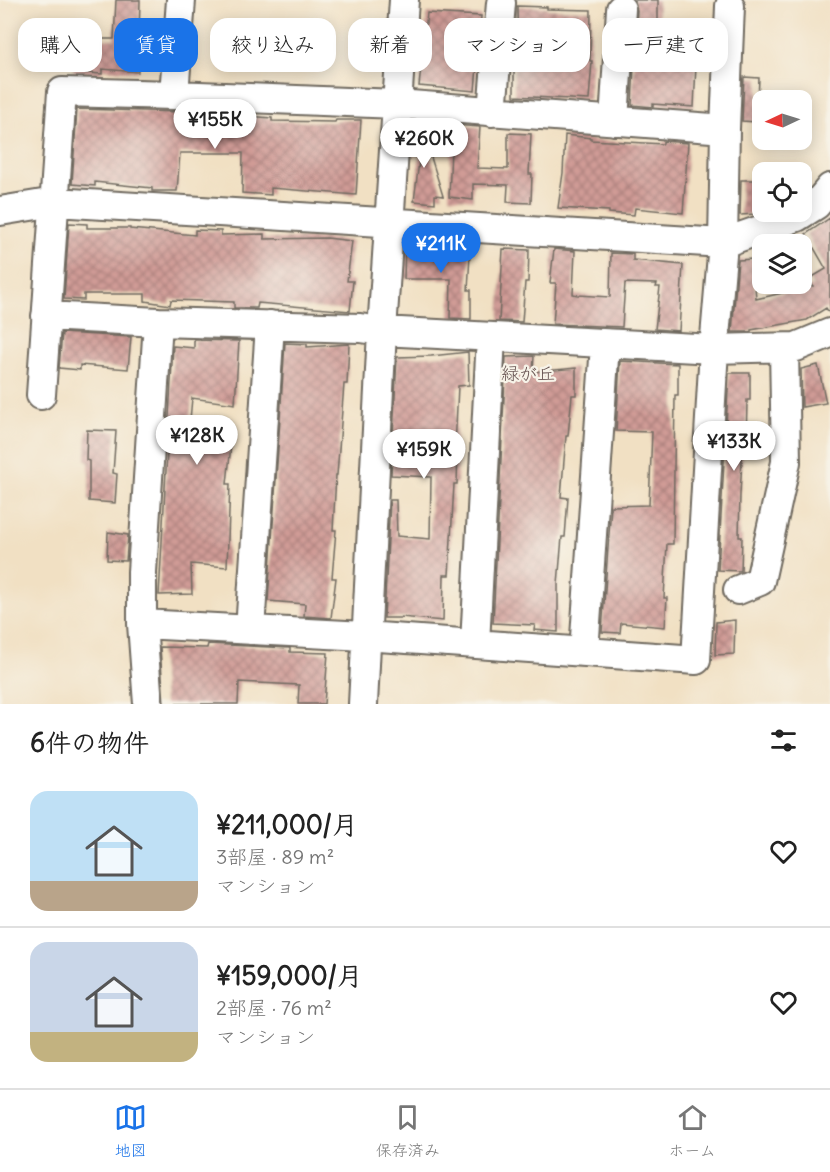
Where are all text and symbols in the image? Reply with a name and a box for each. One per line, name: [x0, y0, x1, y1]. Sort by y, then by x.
chip: 購入: [18, 18, 102, 72]
chip: 賃貸: [114, 18, 198, 72]
chip: 絞り込み: [210, 18, 336, 72]
chip: 新着: [348, 18, 432, 72]
chip: マンション: [444, 18, 590, 72]
chip: 一戸建て: [602, 18, 728, 72]
north arrow: [752, 90, 812, 150]
map controls: [752, 90, 812, 294]
pin: ¥155K: [173, 99, 257, 150]
text: ¥155K: [188, 106, 243, 131]
pin: ¥260K: [382, 118, 466, 169]
text: ¥260K: [394, 125, 454, 150]
button: locate: [752, 162, 812, 222]
pin: ¥211K: [399, 223, 483, 274]
text: ¥211K: [416, 230, 466, 255]
button: layers: [752, 234, 812, 294]
district label: 緑が丘: [501, 362, 555, 385]
pin: ¥128K: [155, 415, 239, 466]
pin: ¥133K: [692, 421, 776, 472]
text: ¥128K: [170, 422, 224, 447]
text: ¥133K: [707, 428, 761, 453]
pin: ¥159K: [382, 429, 466, 480]
text: ¥159K: [397, 436, 452, 461]
icon: filters: [767, 724, 800, 757]
text: 6件の物件: [30, 726, 149, 759]
text: ¥211,000/月: [216, 808, 358, 841]
icon: home: [78, 815, 150, 887]
icon: heart: [767, 835, 800, 868]
text: 3部屋 · 89 m²: [216, 844, 334, 869]
text: マンション: [216, 873, 315, 898]
text: ¥159,000/月: [216, 959, 363, 992]
icon: home: [78, 966, 150, 1038]
icon: heart: [767, 986, 800, 1019]
text: 2部屋 · 76 m²: [216, 995, 332, 1020]
text: マンション: [216, 1024, 315, 1049]
tab: 地図: [114, 1101, 147, 1161]
tab: 保存済み: [376, 1101, 440, 1161]
tab: ホーム: [668, 1101, 716, 1161]

